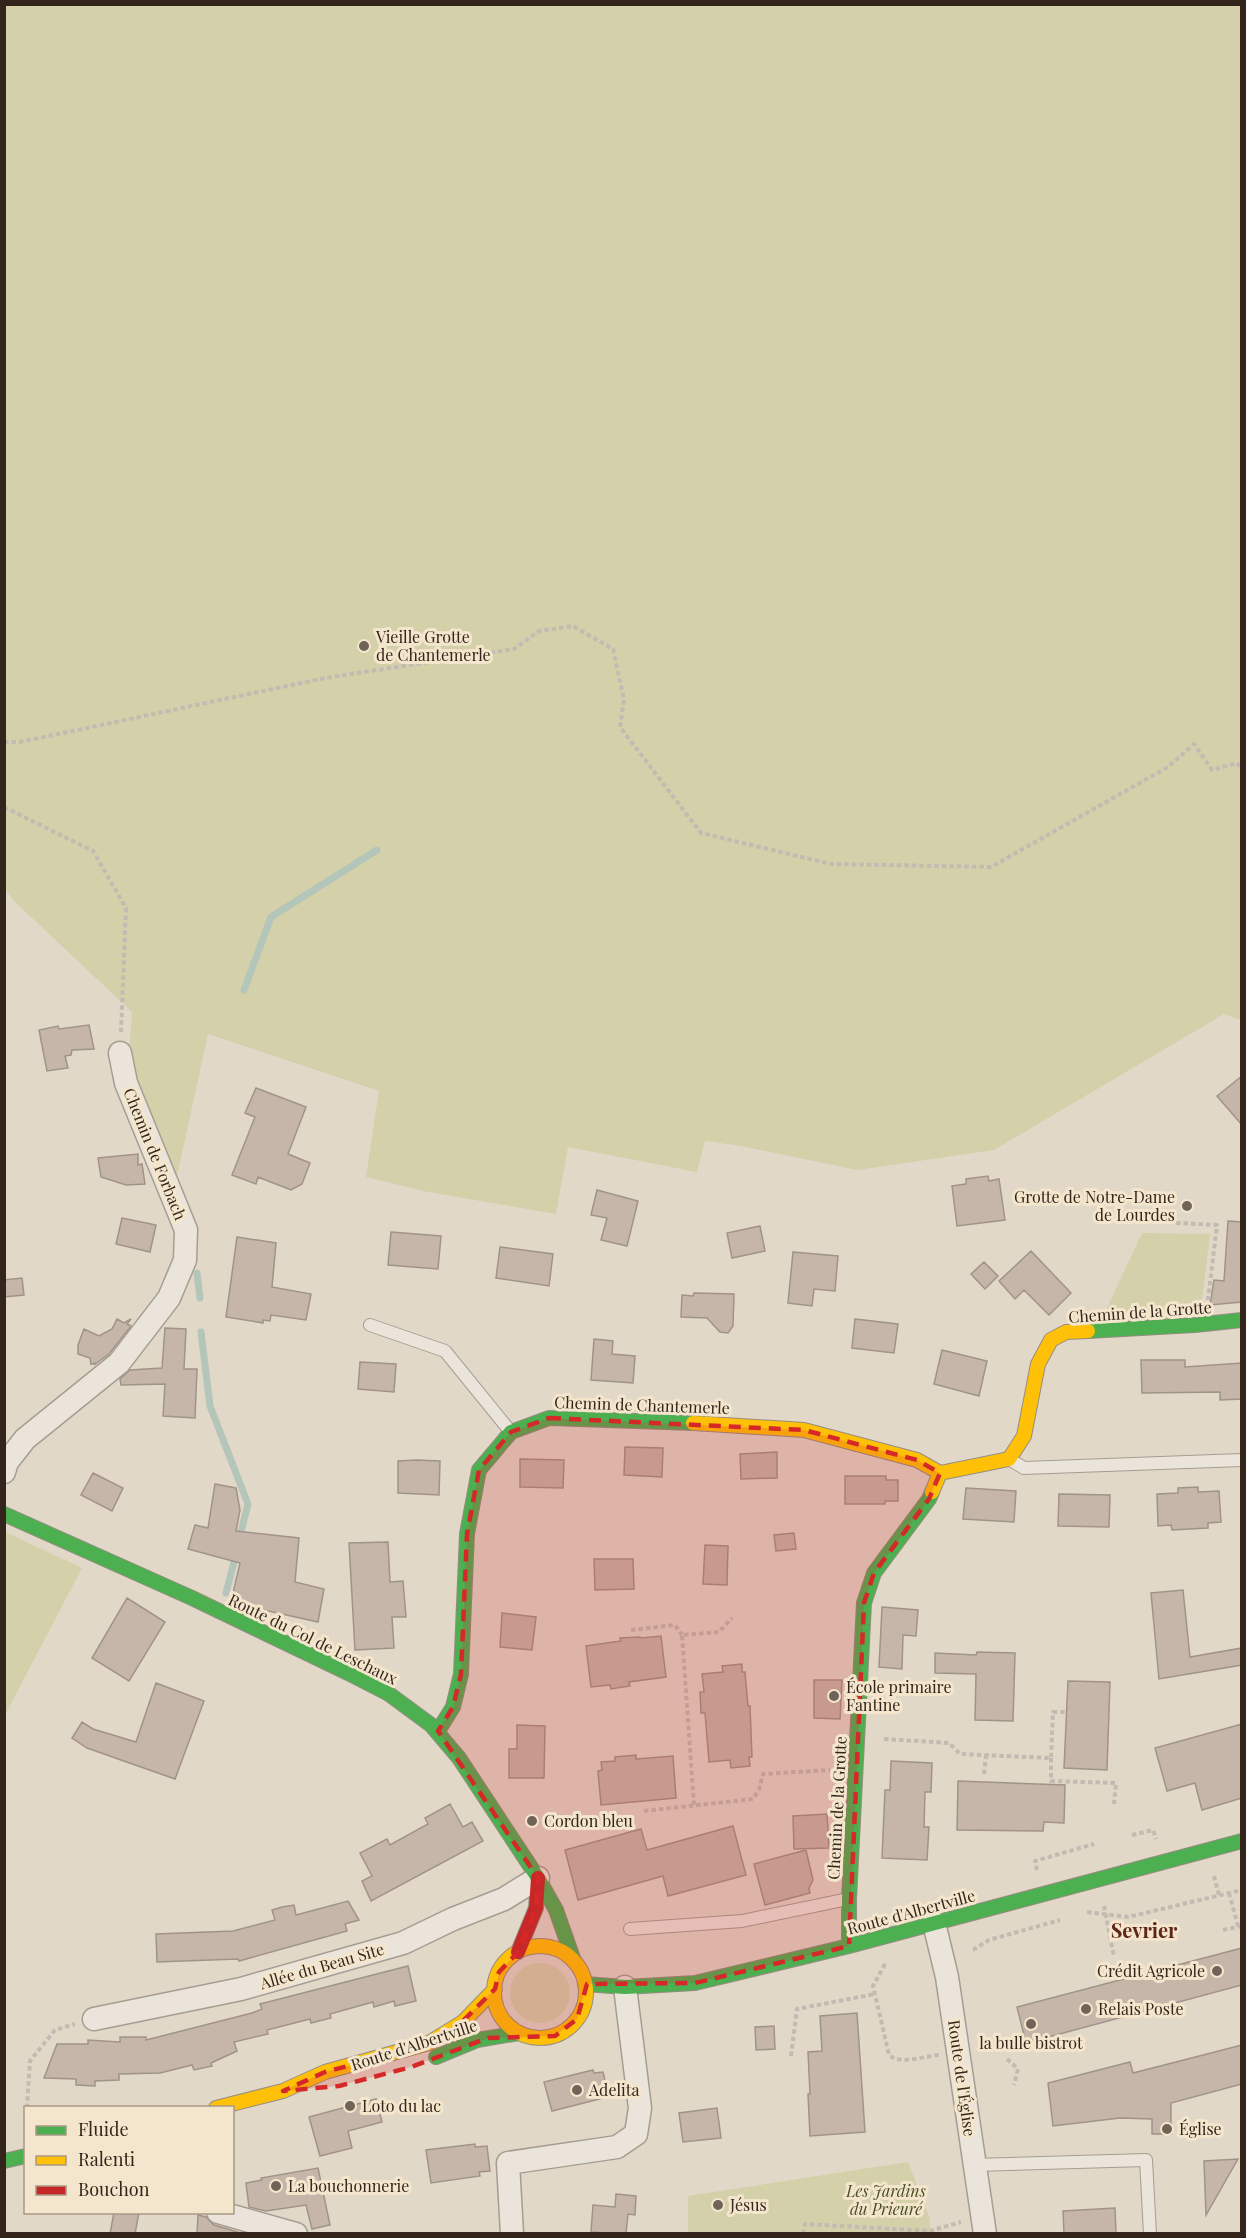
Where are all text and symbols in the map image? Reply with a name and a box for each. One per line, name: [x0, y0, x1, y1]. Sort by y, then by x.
place label: Vieille Grotte de Chantemerle: [375, 626, 491, 665]
marker: Vieille Grotte de Chantemerle: [357, 639, 371, 653]
street label: Chemin de Forbach: [119, 1085, 192, 1224]
place label: Grotte de Notre-Dame de Lourdes: [1014, 1186, 1175, 1225]
marker: Grotte de Notre-Dame de Lourdes: [1180, 1199, 1194, 1213]
street label: Chemin de la Grotte: [1068, 1296, 1212, 1327]
street label: Chemin de Chantemerle: [554, 1391, 730, 1418]
street label: Route du Col de Leschaux: [225, 1588, 402, 1689]
place label: École primaire Fantine: [846, 1676, 952, 1715]
marker: École primaire Fantine: [827, 1689, 841, 1703]
street label: Chemin de la Grotte: [822, 1736, 851, 1880]
place label: Cordon bleu: [544, 1810, 633, 1831]
marker: Cordon bleu: [525, 1814, 539, 1828]
street label: Route d'Albertville: [844, 1884, 977, 1939]
district label: Sevrier: [1111, 1916, 1178, 1943]
street label: Allée du Beau Site: [256, 1938, 386, 1994]
place label: Crédit Agricole: [1097, 1960, 1205, 1981]
marker: Crédit Agricole: [1210, 1964, 1224, 1978]
place label: Relais Poste: [1098, 1998, 1184, 2019]
marker: Relais Poste: [1079, 2002, 1093, 2016]
street label: Route d'Albertville: [348, 2014, 480, 2075]
marker: la bulle bistrot: [1024, 2017, 1038, 2031]
street label: Route de l'Église: [944, 2018, 981, 2138]
place label: la bulle bistrot: [979, 2032, 1083, 2053]
place label: Adelita: [588, 2079, 639, 2100]
marker: Adelita: [570, 2083, 584, 2097]
place label: Loto du lac: [362, 2095, 441, 2116]
marker: Loto du lac: [343, 2099, 357, 2113]
legend: [24, 2106, 234, 2214]
text: Fluide: [78, 2117, 129, 2141]
place label: Église: [1179, 2118, 1222, 2139]
marker: Église: [1160, 2122, 1174, 2136]
text: Ralenti: [78, 2147, 135, 2171]
place label: La bouchonnerie: [288, 2175, 409, 2196]
text: Bouchon: [78, 2177, 150, 2201]
marker: La bouchonnerie: [269, 2179, 283, 2193]
park label: Les Jardins du Prieuré: [845, 2180, 926, 2219]
place label: Jésus: [729, 2194, 767, 2215]
marker: Jésus: [711, 2198, 725, 2212]

